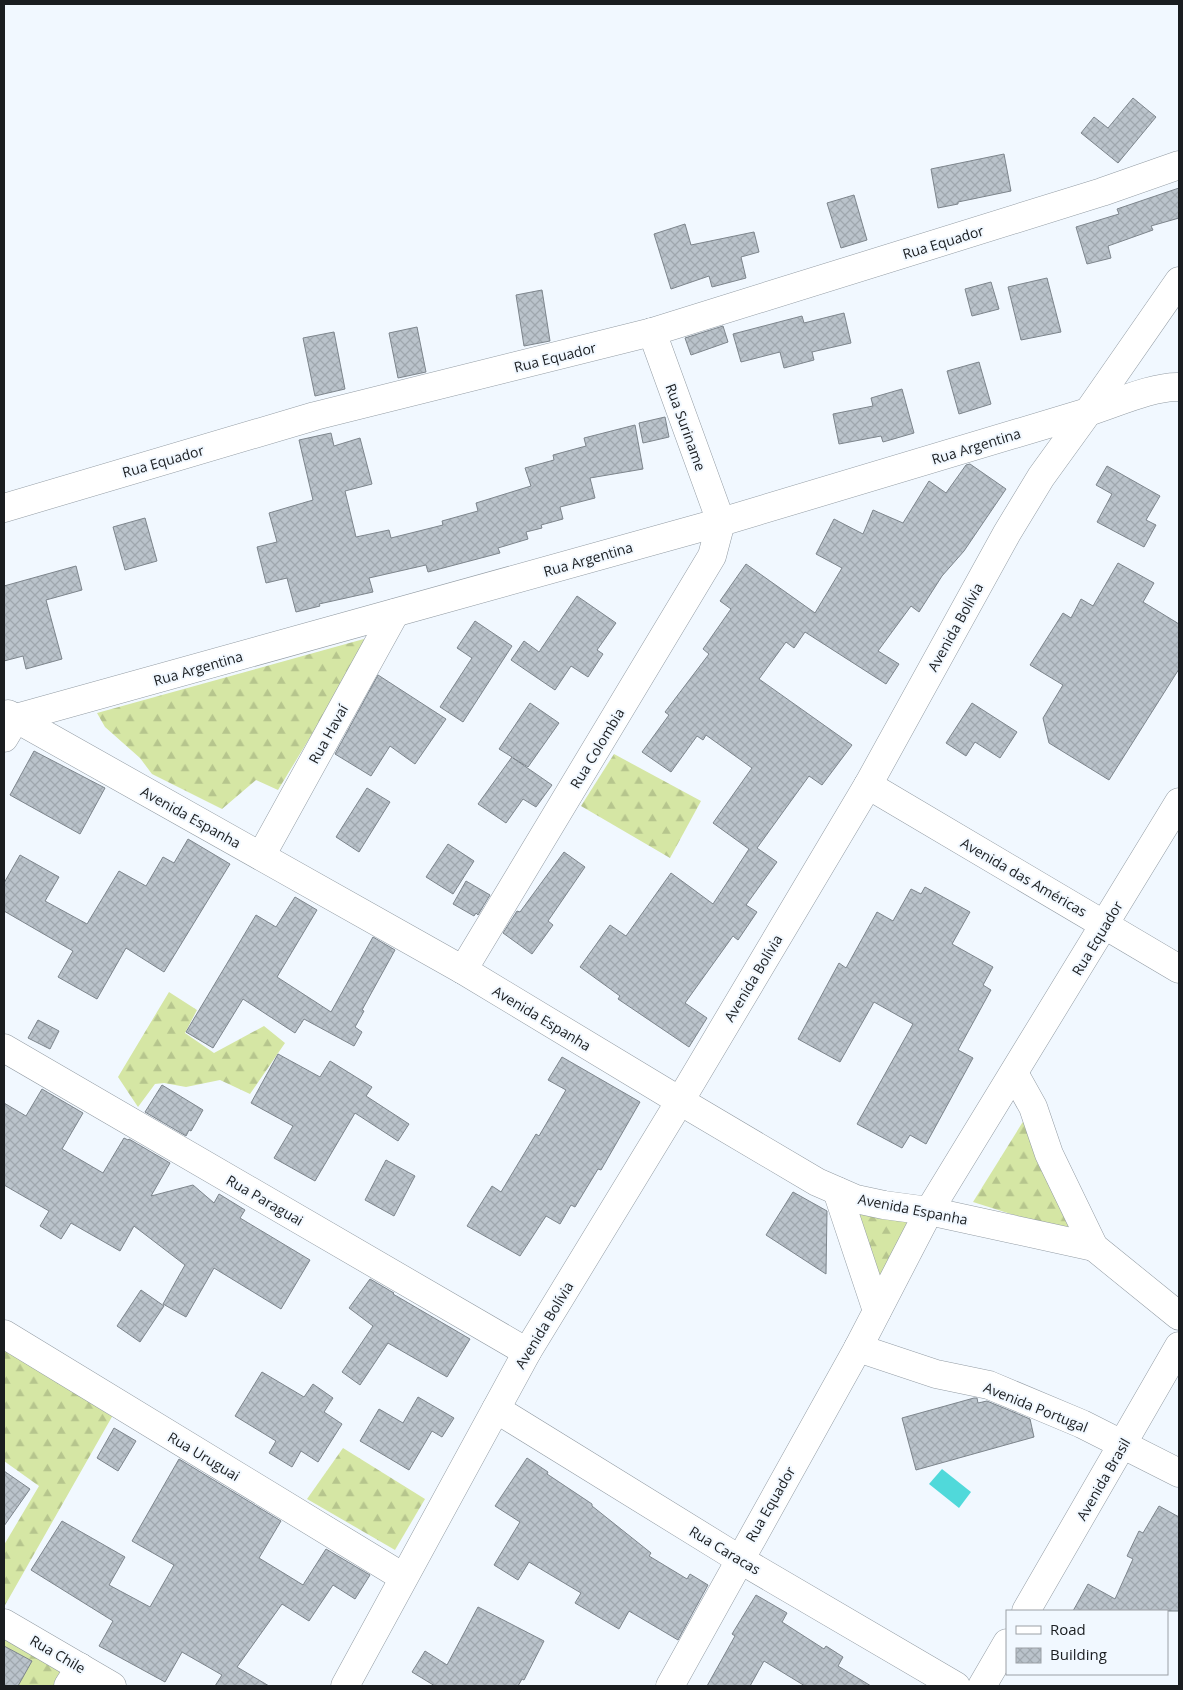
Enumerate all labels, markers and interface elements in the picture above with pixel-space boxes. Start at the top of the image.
street label: Rua Equador [900,221,986,263]
street label: Rua Equador [512,338,598,376]
street label: Rua Suriname [661,381,711,473]
street label: Rua Argentina [929,423,1023,469]
street label: Rua Equador [120,440,206,482]
street label: Rua Argentina [541,537,635,581]
street label: Avenida Bolívia [923,579,987,675]
street label: Rua Argentina [151,646,245,690]
street label: Rua Havaí [304,701,352,767]
street label: Rua Colombia [566,704,628,792]
street label: Avenida Espanha [138,782,244,852]
street label: Avenida das Américas [958,833,1091,921]
street label: Rua Equador [1067,897,1127,979]
street label: Avenida Bolívia [719,931,787,1025]
street label: Avenida Espanha [489,981,595,1055]
street label: Rua Paraguai [223,1170,307,1230]
street label: Avenida Espanha [856,1189,970,1229]
street label: Avenida Bolívia [510,1278,578,1372]
street label: Avenida Portugal [981,1377,1091,1437]
street label: Rua Uruguai [165,1427,243,1485]
street label: Avenida Brasil [1072,1434,1134,1524]
street label: Rua Equador [741,1463,799,1545]
street label: Rua Caracas [686,1521,764,1579]
legend [1006,1610,1168,1675]
text: Road [1050,1619,1086,1639]
street label: Rua Chile [27,1631,89,1678]
text: Building [1050,1644,1107,1664]

